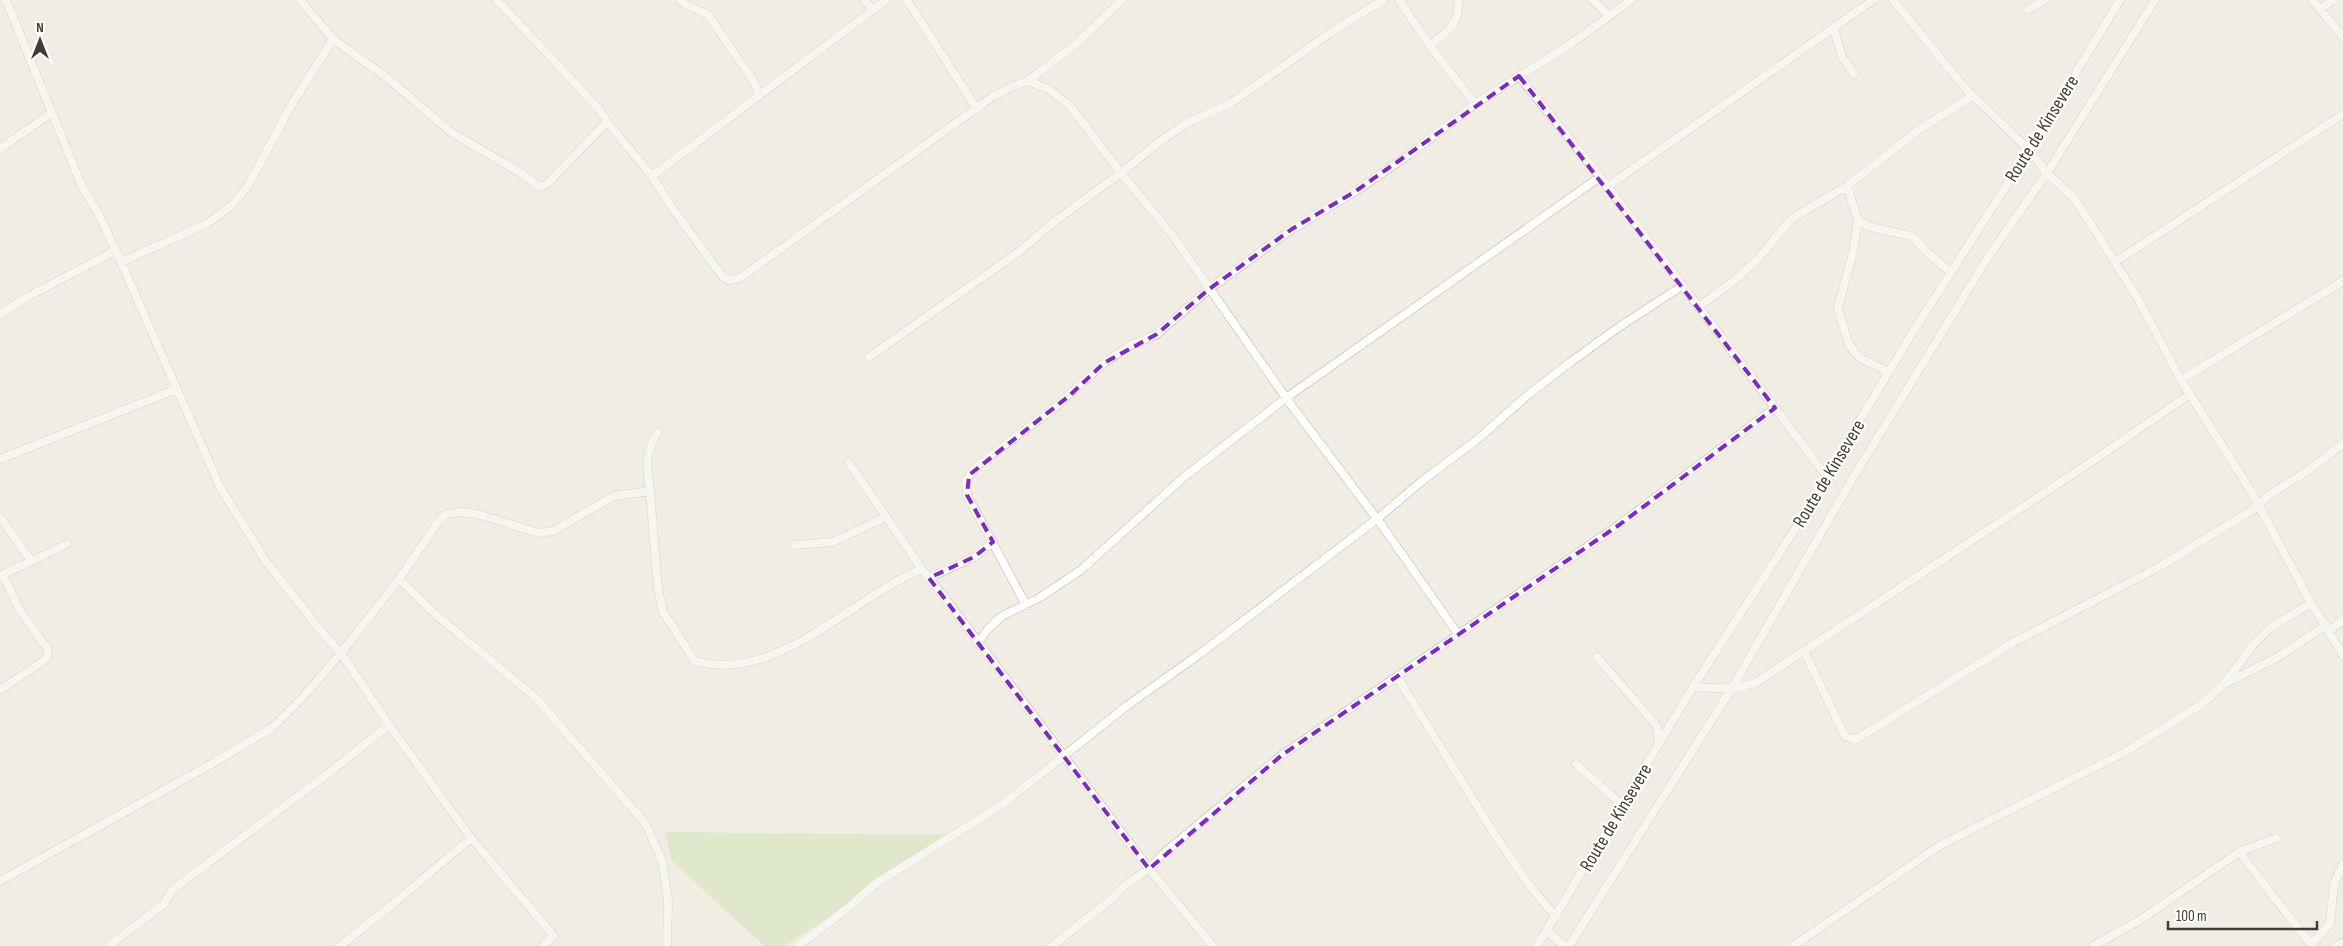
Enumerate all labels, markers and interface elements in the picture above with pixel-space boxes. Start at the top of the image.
north arrow [15,15,65,65]
text: N [36,19,44,36]
street label: Route de Kinsevere [2000,71,2084,186]
street label: Route de Kinsevere [1788,416,1870,532]
street label: Route de Kinsevere [1575,760,1657,876]
scale bar [2168,898,2317,930]
text: 100 m [2176,907,2207,926]

